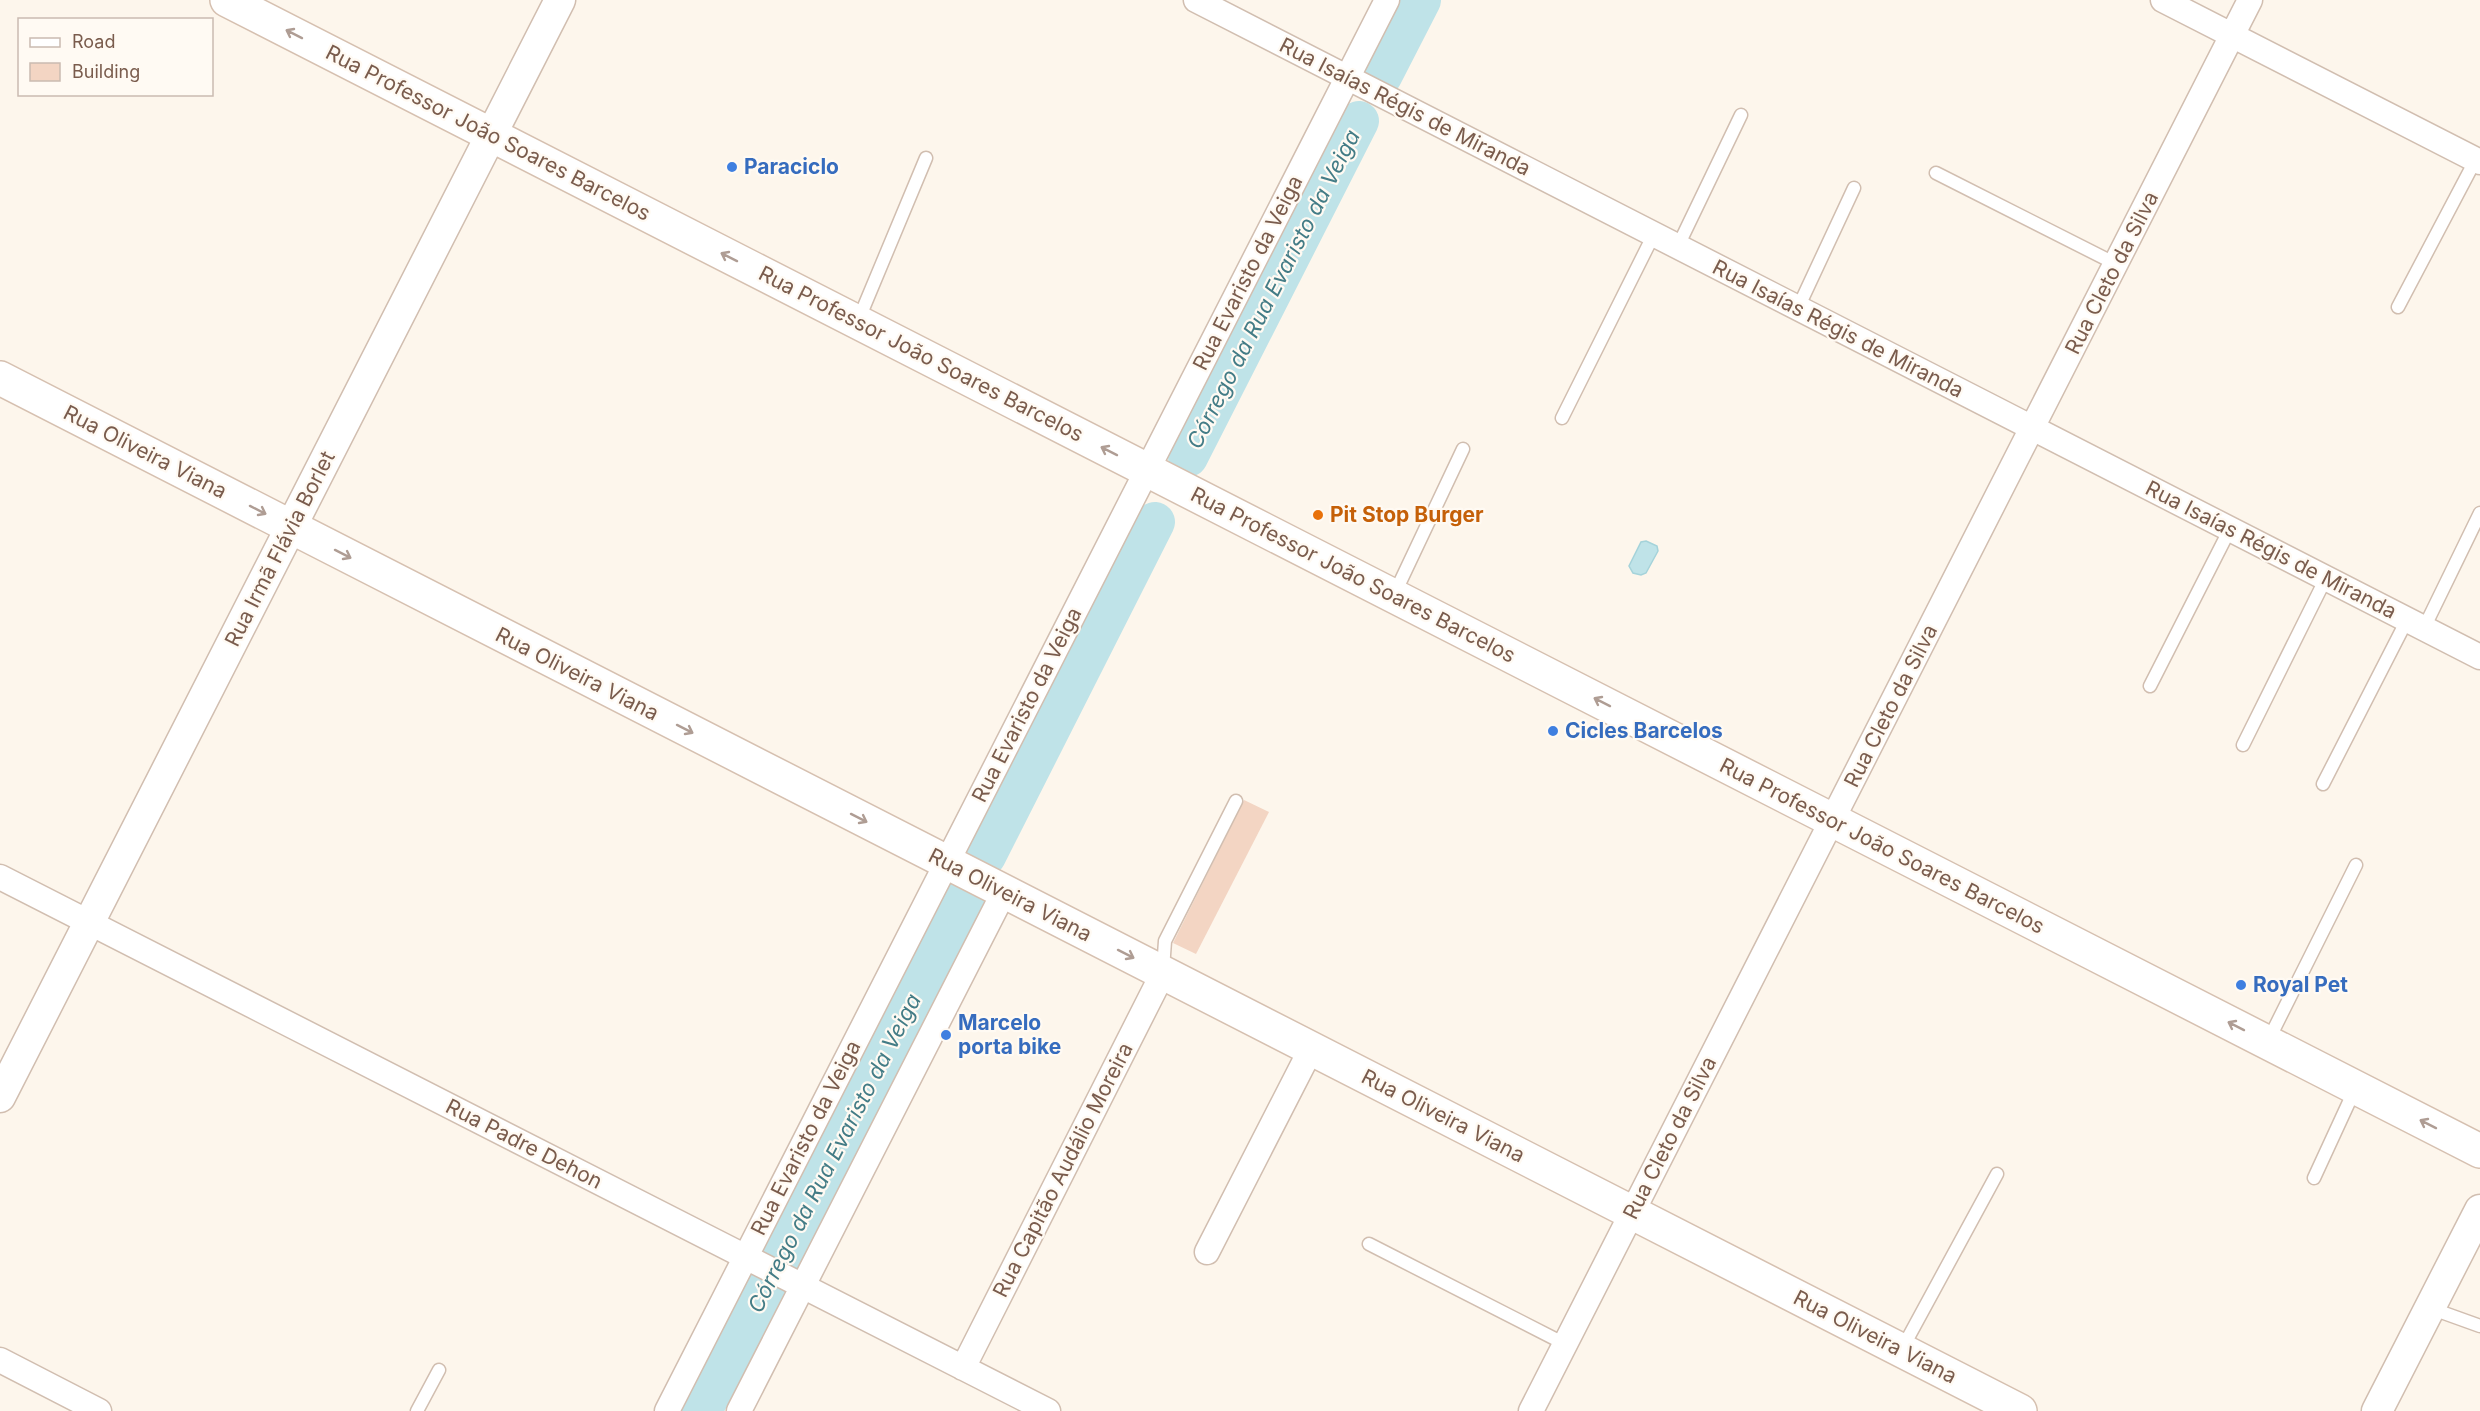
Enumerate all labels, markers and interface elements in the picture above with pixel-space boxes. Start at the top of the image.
legend [18,18,213,96]
one-way arrow [286,28,303,40]
text: Road [72,31,115,52]
street label: Rua Isaías Régis de Miranda [1276,32,1535,181]
street label: Rua Professor João Soares Barcelos [322,39,655,226]
text: Building [72,61,140,82]
water label: Córrego da Rua Evaristo da Veiga [1181,125,1365,453]
place label: Paraciclo [744,154,839,179]
marker: Paraciclo [725,160,739,174]
street label: Rua Evaristo da Veiga [1188,171,1308,374]
street label: Rua Cleto da Silva [2060,187,2163,358]
one-way arrow [721,250,739,262]
street label: Rua Isaías Régis de Miranda [1709,254,1968,403]
street label: Rua Professor João Soares Barcelos [755,260,1088,447]
street label: Rua Oliveira Viana [59,400,231,503]
one-way arrow [1100,444,1118,456]
street label: Rua Irmã Flávia Borlet [219,447,340,651]
street label: Rua Isaías Régis de Miranda [2142,475,2401,624]
street label: Rua Professor João Soares Barcelos [1187,481,1520,668]
place label: Pit Stop Burger [1330,502,1484,527]
one-way arrow [248,505,266,516]
marker: Pit Stop Burger [1311,508,1325,522]
one-way arrow [334,548,351,560]
street label: Rua Evaristo da Veiga [967,603,1087,806]
street label: Rua Cleto da Silva [1839,620,1942,791]
street label: Rua Oliveira Viana [491,622,663,725]
one-way arrow [1593,696,1611,708]
place label: Cicles Barcelos [1565,718,1723,743]
one-way arrow [676,723,694,735]
marker: Cicles Barcelos [1546,724,1560,738]
street label: Rua Professor João Soares Barcelos [1716,752,2049,939]
one-way arrow [849,812,867,824]
street label: Rua Oliveira Viana [924,843,1096,946]
one-way arrow [1116,949,1134,961]
place label: Royal Pet [2253,972,2348,997]
marker: Royal Pet [2234,978,2248,992]
water label: Córrego da Rua Evaristo da Veiga [742,989,926,1317]
place label: Marcelo porta bike [958,1010,1061,1059]
one-way arrow [2227,1020,2245,1031]
marker: Marcelo porta bike [939,1028,953,1042]
street label: Rua Evaristo da Veiga [746,1036,866,1239]
street label: Rua Capitão Audálio Moreira [987,1038,1138,1301]
street label: Rua Cleto da Silva [1618,1052,1721,1223]
street label: Rua Oliveira Viana [1357,1064,1529,1167]
street label: Rua Padre Dehon [442,1093,607,1194]
one-way arrow [2419,1118,2437,1130]
street label: Rua Oliveira Viana [1789,1285,1961,1388]

